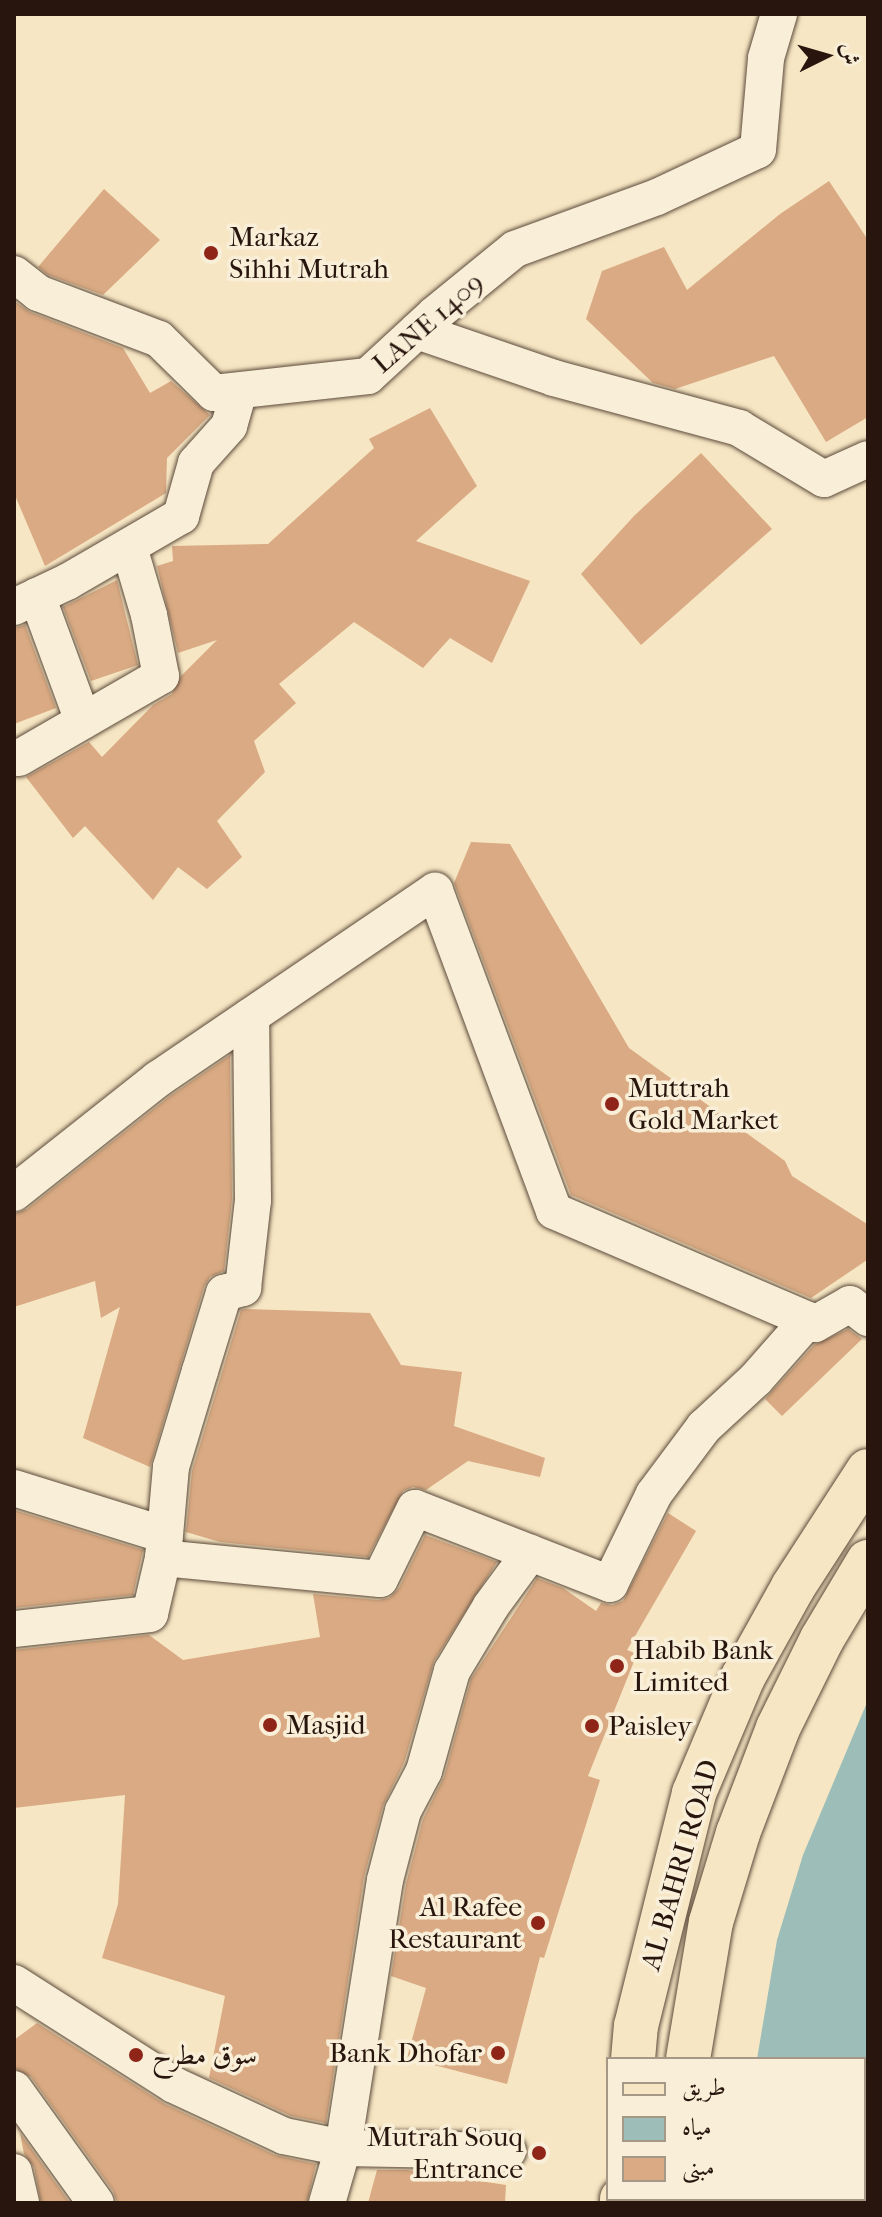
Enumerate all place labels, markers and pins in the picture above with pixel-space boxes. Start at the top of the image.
place label: Markaz Sihhi Mutrah [229,220,389,286]
marker: Markaz Sihhi Mutrah [200,242,222,264]
place label: Muttrah Gold Market [628,1071,779,1137]
marker: Muttrah Gold Market [603,1095,621,1113]
place label: Habib Bank Limited [633,1633,773,1699]
marker: Habib Bank Limited [608,1657,626,1675]
place label: Masjid [286,1708,365,1742]
place label: Paisley [608,1709,692,1743]
marker: Masjid [261,1716,279,1734]
marker: Paisley [583,1717,601,1735]
place label: Al Rafee Restaurant [388,1890,522,1956]
marker: Al Rafee Restaurant [529,1914,547,1932]
place label: Bank Dhofar [329,2036,482,2070]
place label: سوق مطرح [152,2038,257,2072]
marker: Bank Dhofar [489,2044,507,2062]
marker: سوق مطرح [127,2046,145,2064]
place label: Mutrah Souq Entrance [367,2120,523,2186]
marker: Mutrah Souq Entrance [530,2144,548,2162]

